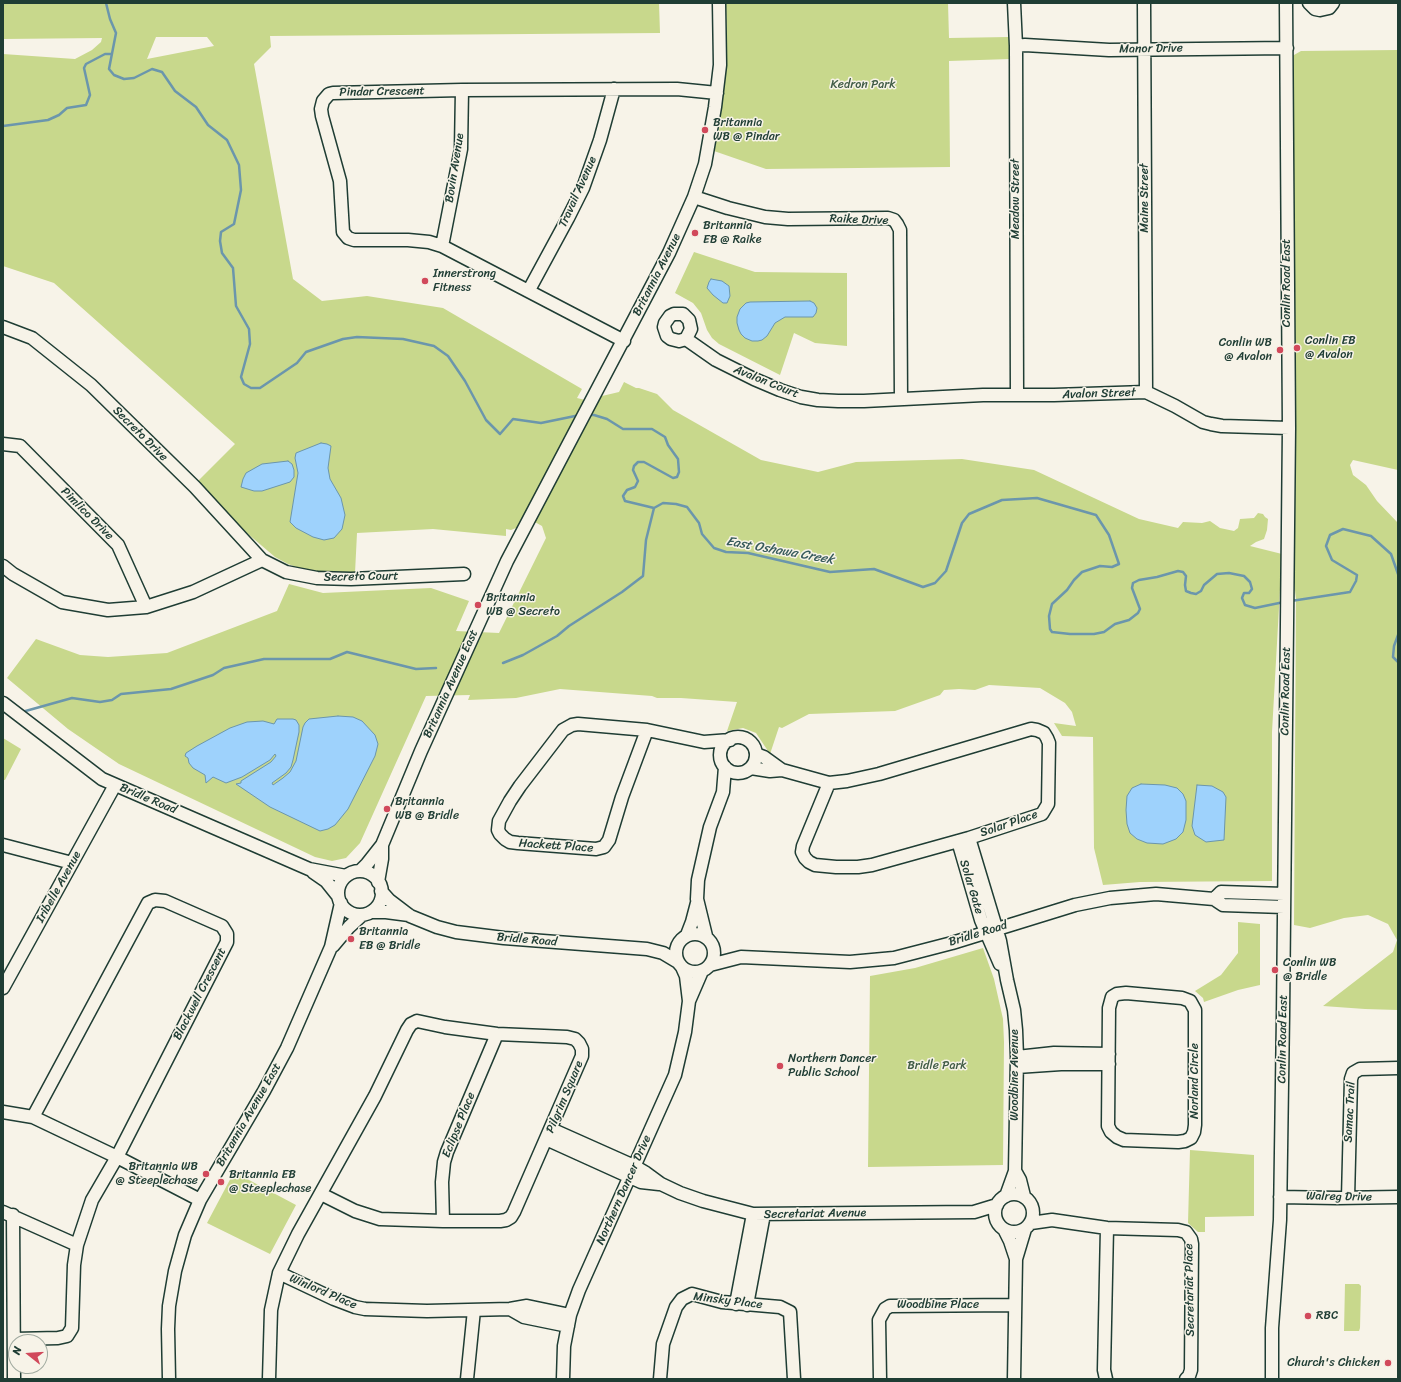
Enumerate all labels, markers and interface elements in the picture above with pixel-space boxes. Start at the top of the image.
street label: Manor Drive [1119,41,1183,57]
park label: Kedron Park [830,78,896,92]
street label: Pindar Crescent [339,84,425,100]
place label: Britannia WB @ Pindar [713,116,780,144]
marker: Britannia WB @ Pindar [700,125,710,135]
street label: Bovin Avenue [442,132,468,204]
street label: Travail Avenue [556,154,600,230]
street label: Meadow Street [1009,159,1023,239]
street label: Maine Street [1138,163,1152,233]
street label: Raike Drive [829,212,889,228]
place label: Britannia EB @ Raike [703,219,761,247]
marker: Britannia EB @ Raike [690,228,700,238]
street label: Britannia Avenue [630,231,684,319]
street label: Conlin Road East [1280,239,1294,327]
place label: Innerstrong Fitness [433,267,496,295]
marker: Innerstrong Fitness [420,276,430,286]
place label: Conlin EB @ Avalon [1305,334,1356,362]
place label: Conlin WB @ Avalon [1219,336,1272,364]
marker: Conlin EB @ Avalon [1292,343,1302,353]
marker: Conlin WB @ Avalon [1275,345,1285,355]
street label: Avalon Court [731,362,801,402]
street label: Avalon Street [1062,386,1136,402]
street label: Secreto Drive [110,404,170,464]
street label: Pimlico Drive [58,485,116,543]
water label: East Oshawa Creek [725,534,835,568]
street label: Secreto Court [323,569,399,585]
place label: Britannia WB @ Secreto [486,591,560,619]
marker: Britannia WB @ Secreto [473,600,483,610]
street label: Britannia Avenue East [421,627,481,741]
street label: Conlin Road East [1278,647,1294,735]
street label: Bridle Road [117,781,179,817]
place label: Britannia WB @ Bridle [395,795,459,823]
marker: Britannia WB @ Bridle [382,804,392,814]
street label: Solar Place [978,807,1040,841]
street label: Hackett Place [518,836,594,856]
street label: Iribelle Avenue [33,849,85,925]
street label: Solar Gate [956,858,986,916]
street label: Bridle Road [947,918,1009,950]
place label: Britannia EB @ Bridle [359,925,420,953]
street label: Bridle Road [496,930,558,950]
marker: Britannia EB @ Bridle [346,934,356,944]
street label: Blackwell Crescent [170,945,230,1043]
place label: Conlin WB @ Bridle [1283,956,1336,984]
marker: Conlin WB @ Bridle [1270,965,1280,975]
street label: Conlin Road East [1275,995,1291,1083]
street label: Woodbine Avenue [1008,1029,1022,1121]
street label: Norland Circle [1188,1043,1202,1119]
place label: Northern Dancer Public School [788,1052,876,1080]
street label: Pilgrim Square [543,1059,587,1135]
park label: Bridle Park [907,1059,967,1073]
street label: Britannia Avenue East [213,1061,285,1169]
marker: Northern Dancer Public School [775,1061,785,1071]
street label: Samac Trail [1341,1081,1359,1143]
street label: Eclipse Place [439,1090,479,1160]
street label: Northern Dancer Drive [593,1133,655,1247]
place label: Britannia WB @ Steeplechase [116,1160,198,1188]
place label: Britannia EB @ Steeplechase [229,1168,311,1196]
marker: Britannia WB @ Steeplechase [201,1169,211,1179]
marker: Britannia EB @ Steeplechase [216,1177,226,1187]
street label: Walreg Drive [1306,1189,1372,1205]
street label: Secretariat Avenue [764,1206,866,1222]
street label: Secretariat Place [1182,1243,1198,1337]
street label: Winlord Place [287,1271,359,1313]
street label: Minsky Place [693,1290,763,1312]
street label: Woodbine Place [897,1298,979,1312]
place label: RBC [1316,1309,1338,1323]
marker: RBC [1303,1311,1313,1321]
north arrow [8,1334,48,1374]
text: N [7,1344,27,1357]
place label: Church's Chicken [1287,1356,1380,1370]
marker: Church's Chicken [1383,1358,1393,1368]

